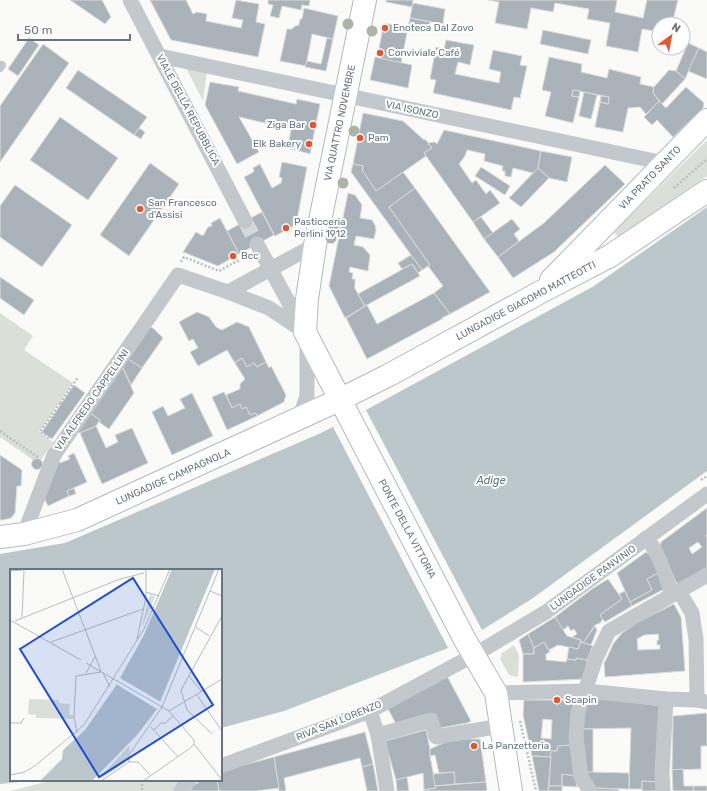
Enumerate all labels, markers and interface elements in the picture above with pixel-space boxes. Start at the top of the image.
scale bar [18,16,130,42]
north arrow [651,16,691,56]
text: N [669,20,683,36]
place label: Enoteca Dal Zovo [393,22,474,34]
text: 50 m [24,23,52,37]
marker: Enoteca Dal Zovo [380,23,390,33]
place label: Conviviale Café [388,47,460,59]
marker: Conviviale Café [375,48,385,58]
street label: VIALE DELLA REPUBBLICA [154,52,223,168]
street label: VIA QUATTRO NOVEMBRE [322,64,358,182]
street label: VIA ISONZO [385,99,440,121]
place label: Ziga Bar [267,119,305,131]
marker: Ziga Bar [308,120,318,130]
place label: Pam [368,132,389,144]
marker: Pam [355,133,365,143]
place label: Elk Bakery [253,138,301,150]
marker: Elk Bakery [304,139,314,149]
street label: VIA PRATO SANTO [616,143,684,212]
place label: San Francesco d'Assisi [148,197,217,221]
marker: San Francesco d'Assisi [135,204,145,214]
place label: Pasticceria Perlini 1912 [294,216,346,240]
marker: Pasticceria Perlini 1912 [281,223,291,233]
place label: Bcc [241,250,259,262]
marker: Bcc [228,251,238,261]
street label: LUNGADIGE GIACOMO MATTEOTTI [454,259,598,343]
street label: VIA ALFREDO CAPPELLINI [52,347,132,453]
street label: LUNGADIGE CAMPAGNOLA [114,446,233,508]
water label: Adige [475,474,506,487]
street label: PONTE DELLA VITTORIA [376,477,438,581]
street label: LUNGADIGE PANVINIO [548,543,638,613]
inset map [10,569,222,781]
place label: Scapin [565,694,597,706]
marker: Scapin [552,695,562,705]
street label: RIVA SAN LORENZO [295,698,384,744]
place label: La Panzetteria [482,740,549,752]
marker: La Panzetteria [469,741,479,751]

